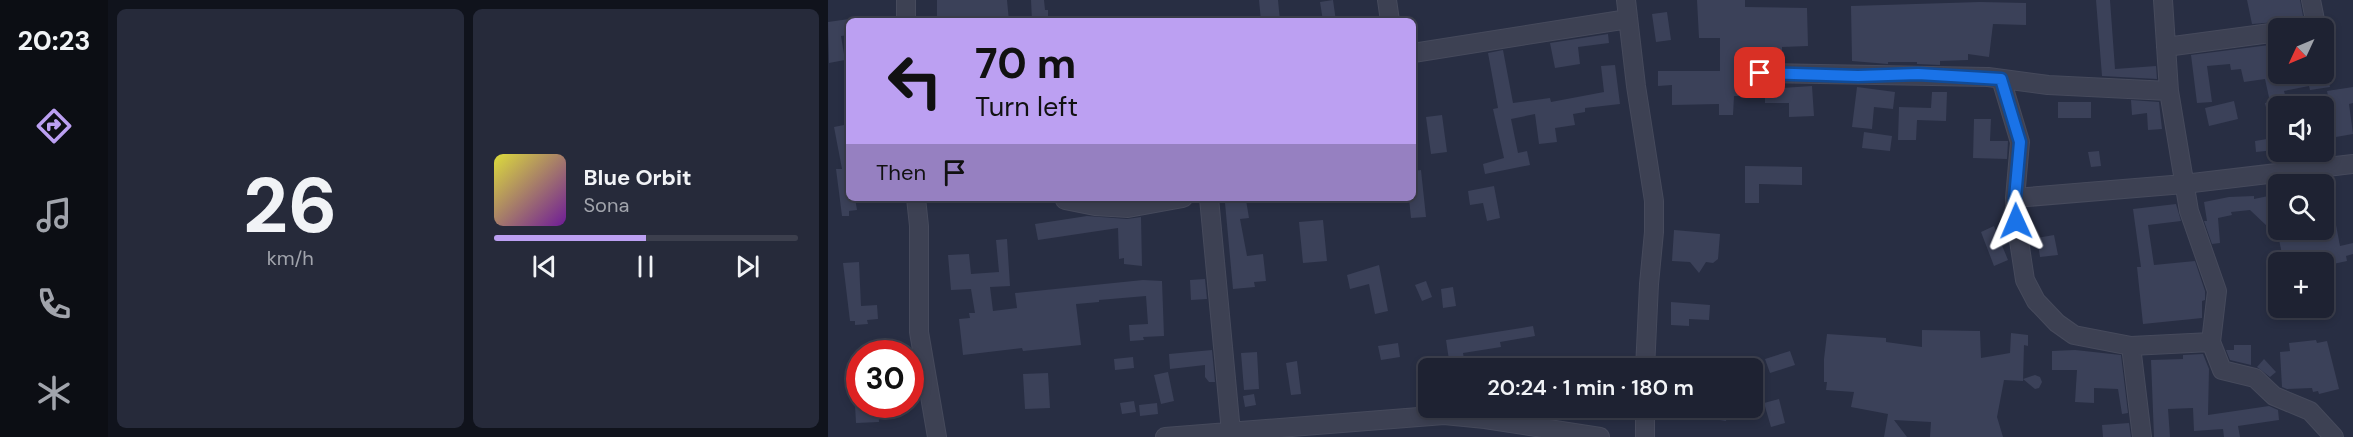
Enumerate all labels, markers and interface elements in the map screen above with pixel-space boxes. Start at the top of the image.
north arrow [2268,18,2334,84]
map controls [2268,18,2334,318]
text: 20:23 [17,23,91,58]
text: 70 m [975,36,1076,91]
icon: left [876,42,954,120]
pin [1734,47,1785,98]
icon: arrive [1743,56,1776,89]
text: Turn left [975,89,1078,124]
button: sound [2268,96,2334,162]
icon: directions [33,105,75,147]
text: 26 [243,155,337,256]
icon: arrive [938,156,971,189]
text: Then [876,158,926,187]
text: Blue Orbit [584,163,692,192]
button: search [2268,174,2334,240]
position arrow [1984,189,2048,253]
text: Sona [584,192,629,218]
icon: music [33,194,75,236]
text: km/h [267,245,314,271]
icon: previous [528,250,561,283]
icon: pause [629,250,662,283]
icon: next [731,250,764,283]
button: + [2268,252,2334,318]
icon: phone [33,283,75,325]
speed limit sign: 30 [846,340,924,418]
icon: climate [33,372,75,414]
text: 20:24 · 1 min · 180 m [1487,373,1694,402]

